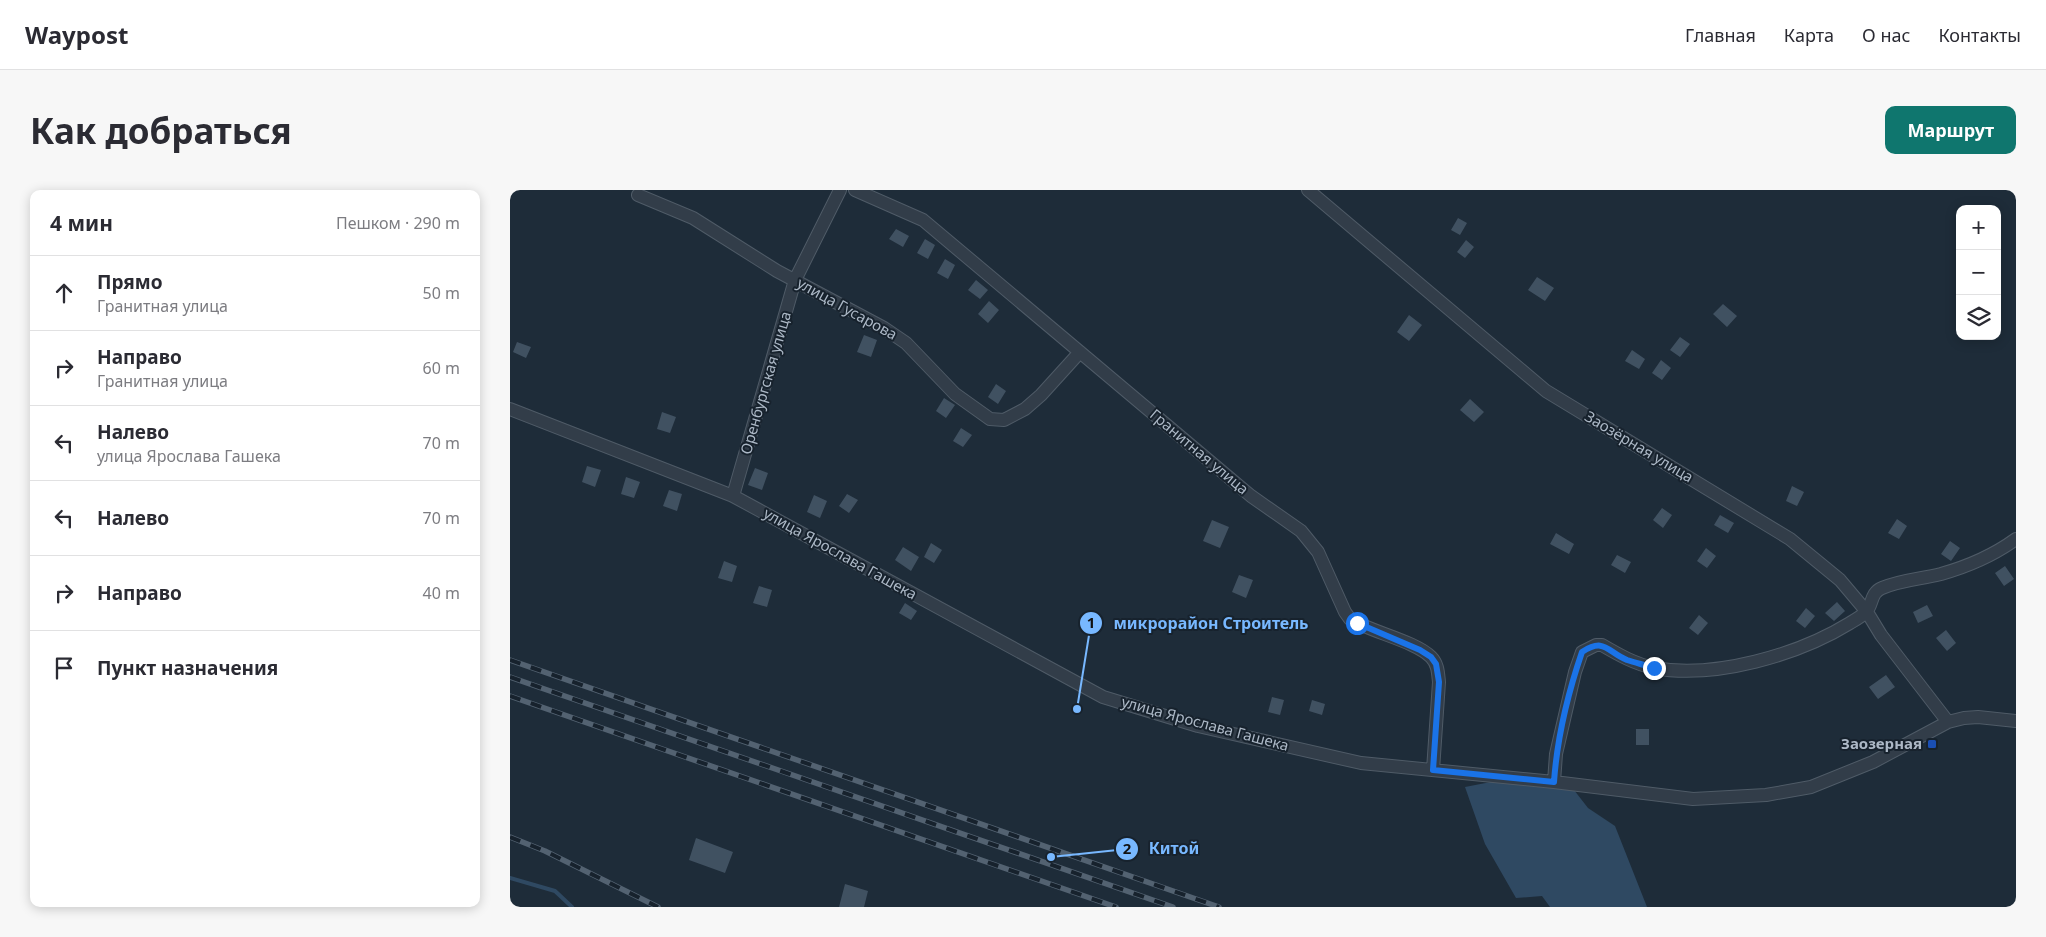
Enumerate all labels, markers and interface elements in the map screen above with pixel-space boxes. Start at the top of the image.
text: Waypost [25,18,128,51]
text: Главная [1685,23,1756,47]
text: Карта [1784,23,1834,47]
text: О нас [1862,23,1910,47]
text: Контакты [1938,23,2021,47]
button: Маршрут [1885,106,2016,154]
text: Как добраться [30,107,292,154]
map controls [1956,205,2001,340]
button: + [1956,205,2001,250]
text: 4 мин [50,209,113,237]
text: Пешком · 290 m [336,212,460,234]
button: − [1956,250,2001,295]
text: Прямо [97,269,163,295]
street label: улица Гусарова [794,272,901,344]
icon: ahead [50,279,78,307]
text: 50 m [423,282,460,304]
text: Гранитная улица [97,295,228,317]
button: layers [1956,295,2001,340]
street label: Оренбургская улица [735,309,795,457]
text: Направо [97,344,182,370]
icon: right [50,354,78,382]
text: 60 m [423,357,460,379]
text: Гранитная улица [97,370,228,392]
street label: Гранитная улица [1146,404,1253,498]
street label: Заозёрная улица [1582,406,1697,486]
text: Налево [97,419,169,445]
icon: left [50,429,78,457]
text: 70 m [423,432,460,454]
text: улица Ярослава Гашека [97,445,281,467]
street label: улица Ярослава Гашека [760,503,921,604]
icon: left [50,504,78,532]
text: Налево [97,505,169,531]
text: 70 m [423,507,460,529]
icon: right [50,579,78,607]
text: Направо [97,580,182,606]
text: 40 m [423,582,460,604]
callout: микрорайон Строитель [1078,608,1318,639]
text: 1 [1087,612,1095,632]
text: микрорайон Строитель [1113,612,1309,634]
route start [1346,612,1369,635]
icon: arrive [50,654,78,682]
text: Пункт назначения [97,655,278,681]
route end [1643,657,1666,680]
street label: улица Ярослава Гашека [1119,691,1291,755]
place label: Заозерная [1841,733,1922,753]
marker: Заозерная [1926,738,1938,750]
callout: Китой [1114,833,1210,864]
text: Китой [1149,837,1199,859]
text: 2 [1123,838,1132,858]

